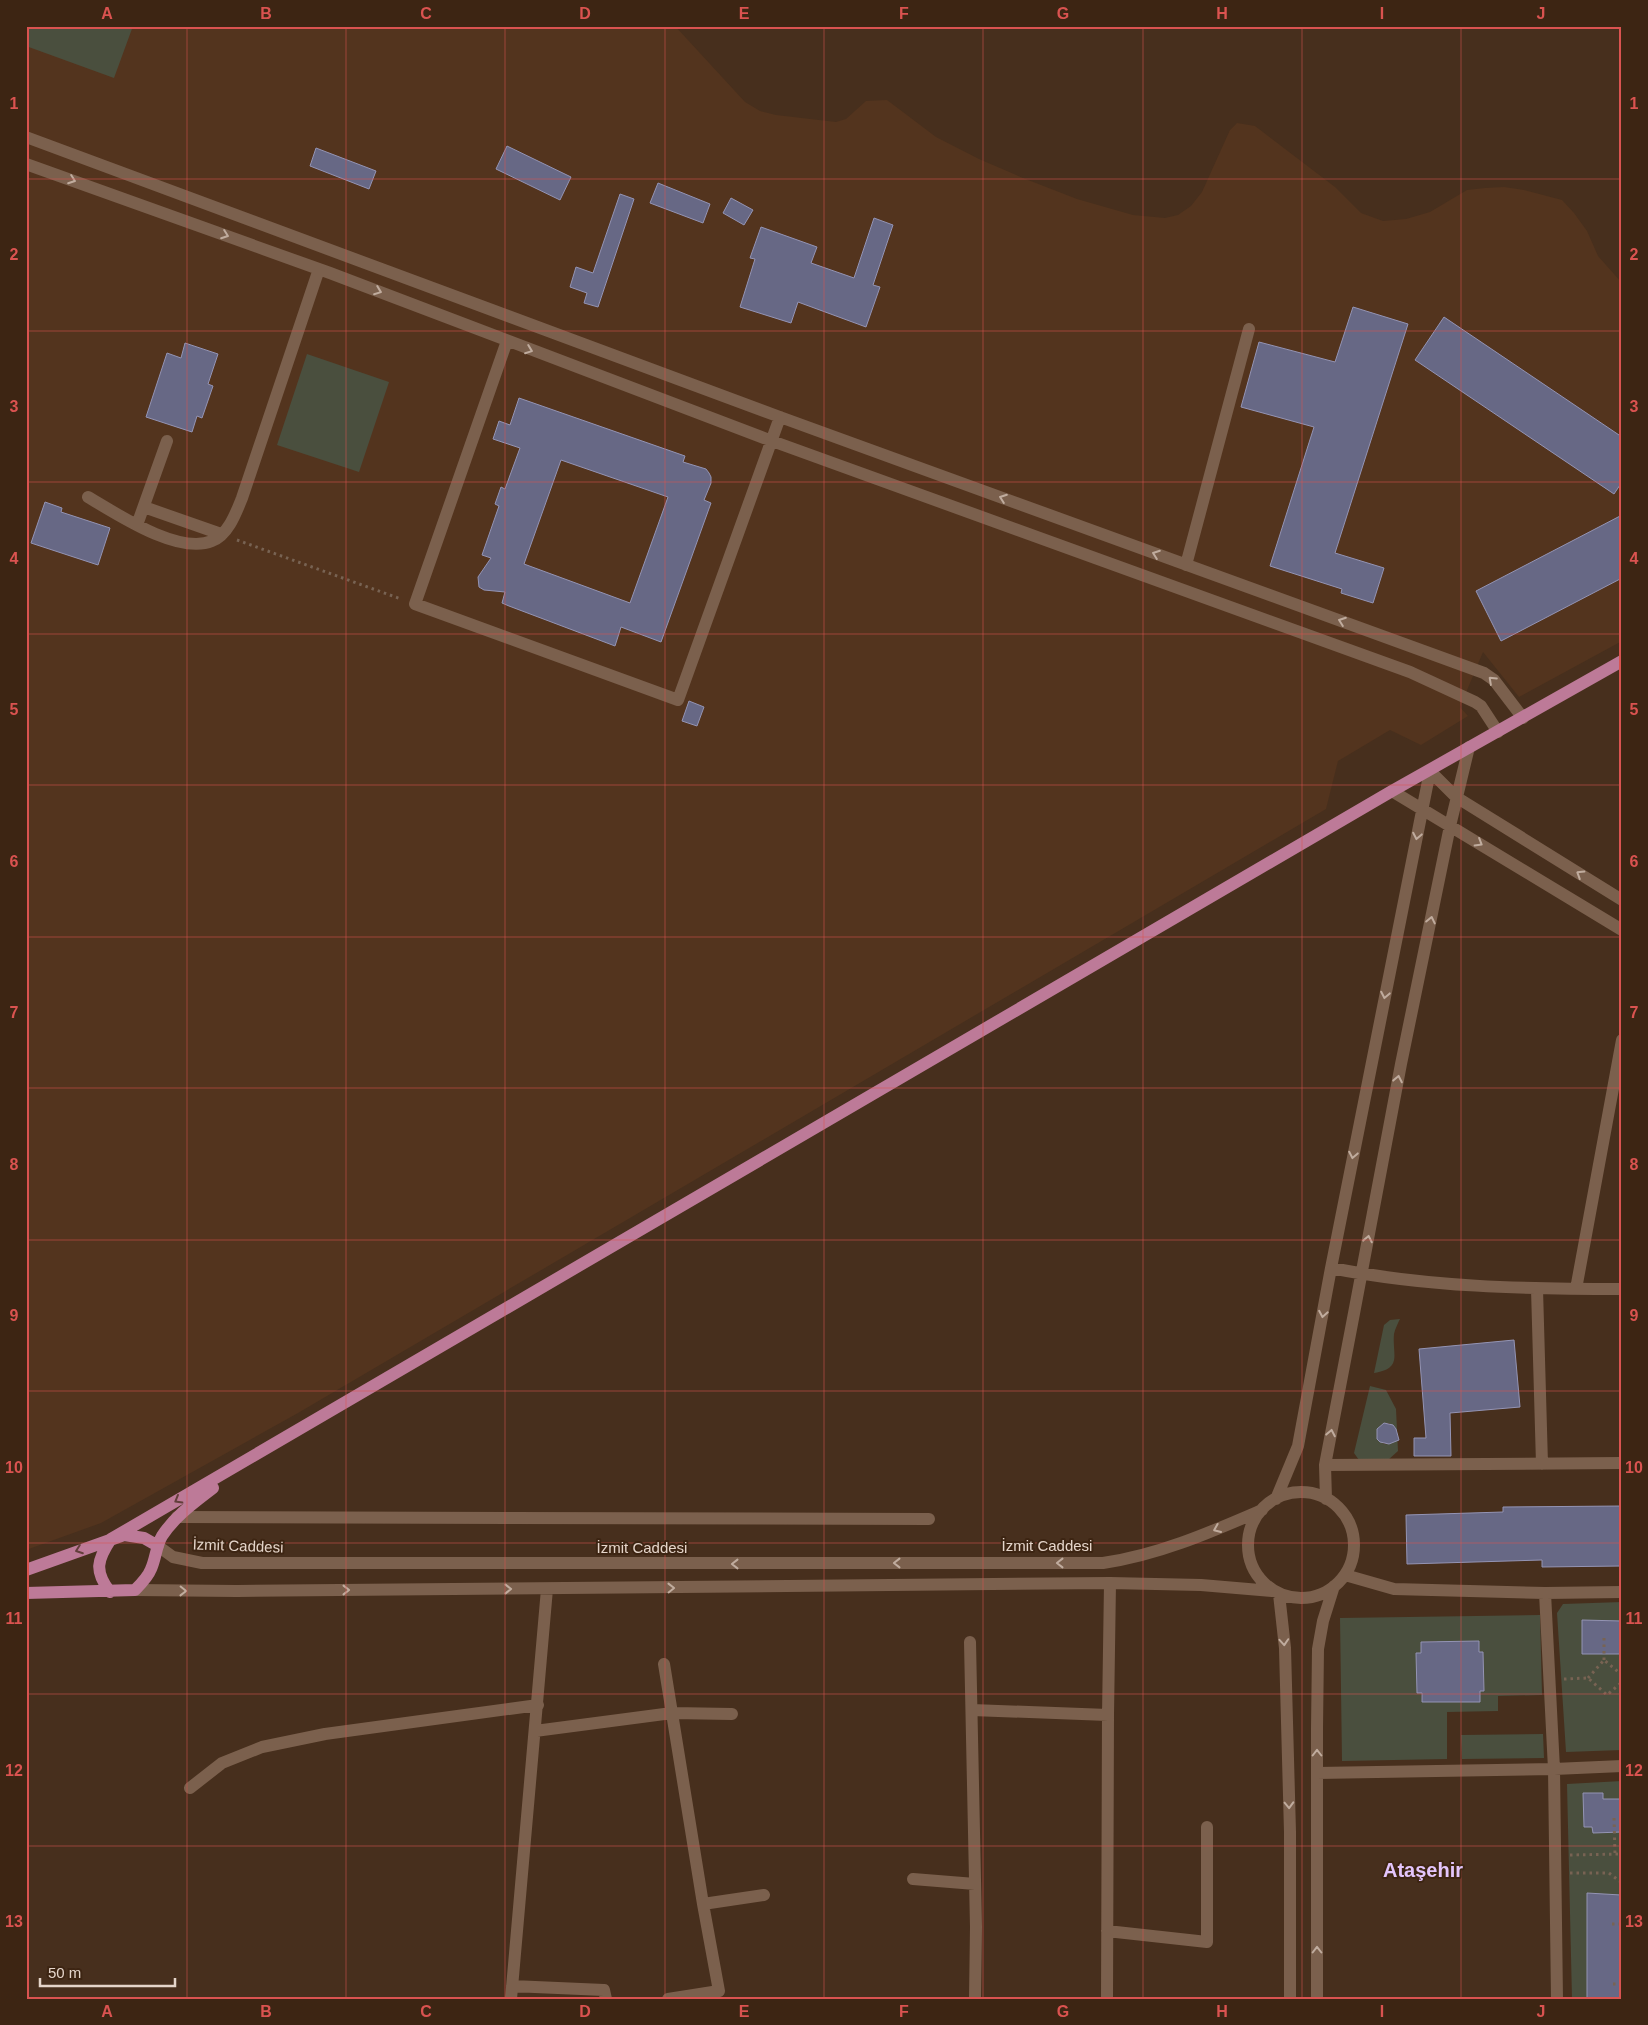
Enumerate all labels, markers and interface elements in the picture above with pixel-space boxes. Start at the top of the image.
text: A [101,5,113,22]
text: B [260,5,272,22]
text: C [420,5,432,22]
text: D [579,5,591,22]
text: E [739,5,750,22]
text: F [899,5,909,22]
text: G [1057,5,1069,22]
text: H [1216,5,1228,22]
text: I [1380,5,1384,22]
text: J [1537,5,1545,22]
text: 1 [10,95,19,112]
text: 1 [1630,95,1639,112]
one-way arrow [67,174,76,184]
one-way arrow [220,229,229,239]
text: 2 [10,246,19,263]
text: 2 [1630,246,1639,263]
one-way arrow [373,285,381,295]
one-way arrow [524,344,533,354]
text: 3 [10,398,19,415]
text: 3 [1630,398,1639,415]
one-way arrow [1000,494,1008,504]
text: 4 [10,550,19,567]
one-way arrow [1152,550,1161,560]
text: 4 [1630,550,1639,567]
one-way arrow [1338,617,1346,627]
one-way arrow [1489,677,1498,686]
text: 5 [10,701,19,718]
text: 5 [1630,701,1639,718]
one-way arrow [1412,831,1423,840]
one-way arrow [1473,837,1482,847]
text: 6 [10,853,19,870]
text: 6 [1630,853,1639,870]
one-way arrow [1577,871,1586,880]
one-way arrow [1425,916,1435,924]
one-way arrow [1381,991,1391,1000]
text: 7 [10,1004,19,1021]
text: 7 [1630,1004,1639,1021]
one-way arrow [1393,1075,1403,1084]
one-way arrow [1349,1150,1359,1159]
text: 8 [10,1156,19,1173]
text: 8 [1630,1156,1639,1173]
one-way arrow [1362,1234,1373,1243]
text: 9 [10,1307,19,1324]
text: 9 [1630,1307,1639,1324]
one-way arrow [1318,1310,1329,1319]
one-way arrow [1326,1429,1336,1437]
text: 10 [5,1459,23,1476]
text: 10 [1625,1459,1643,1476]
one-way arrow [174,1494,183,1504]
one-way arrow [1213,1522,1222,1533]
street label: İzmit Caddesi [192,1535,284,1556]
street label: İzmit Caddesi [1002,1537,1092,1554]
street label: İzmit Caddesi [597,1539,687,1556]
one-way arrow [75,1544,84,1554]
one-way arrow [893,1558,901,1568]
one-way arrow [1056,1558,1064,1568]
one-way arrow [731,1559,738,1569]
one-way arrow [667,1582,675,1593]
one-way arrow [505,1584,513,1594]
one-way arrow [342,1585,350,1595]
one-way arrow [180,1586,188,1596]
text: 11 [6,1610,23,1627]
text: 11 [1626,1610,1643,1627]
one-way arrow [1279,1639,1290,1647]
one-way arrow [1312,1748,1322,1756]
text: 12 [5,1762,23,1779]
text: 12 [1625,1762,1643,1779]
one-way arrow [1284,1801,1295,1809]
district label: Ataşehir [1383,1859,1463,1881]
text: 13 [5,1913,23,1930]
text: 13 [1625,1913,1643,1930]
one-way arrow [1312,1946,1322,1954]
scale bar [40,1955,175,1987]
text: 50 m [48,1964,81,1981]
text: A [101,2003,113,2020]
text: B [260,2003,272,2020]
text: C [420,2003,432,2020]
text: D [579,2003,591,2020]
text: E [739,2003,750,2020]
text: F [899,2003,909,2020]
text: G [1057,2003,1069,2020]
text: H [1216,2003,1228,2020]
text: I [1380,2003,1384,2020]
text: J [1537,2003,1545,2020]

